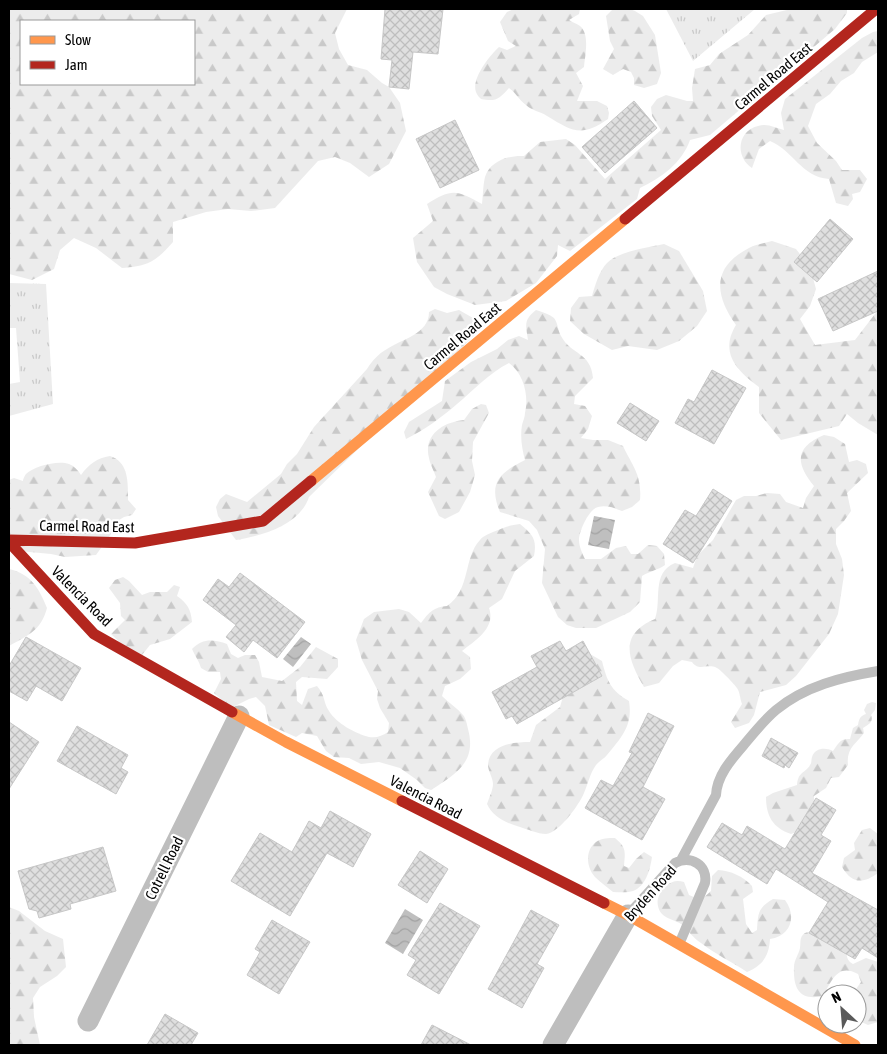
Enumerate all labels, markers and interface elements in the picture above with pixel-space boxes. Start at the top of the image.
legend [20,20,195,85]
text: Slow [65,31,91,48]
street label: Carmel Road East [731,39,815,113]
text: Jam [65,56,88,73]
street label: Carmel Road East [420,299,504,373]
street label: Carmel Road East [39,517,135,535]
street label: Valencia Road [48,562,116,630]
street label: Valencia Road [387,772,465,822]
street label: Cotrell Road [141,834,187,902]
street label: Bryden Road [620,862,680,924]
north arrow [817,984,867,1034]
text: N [829,988,844,1006]

